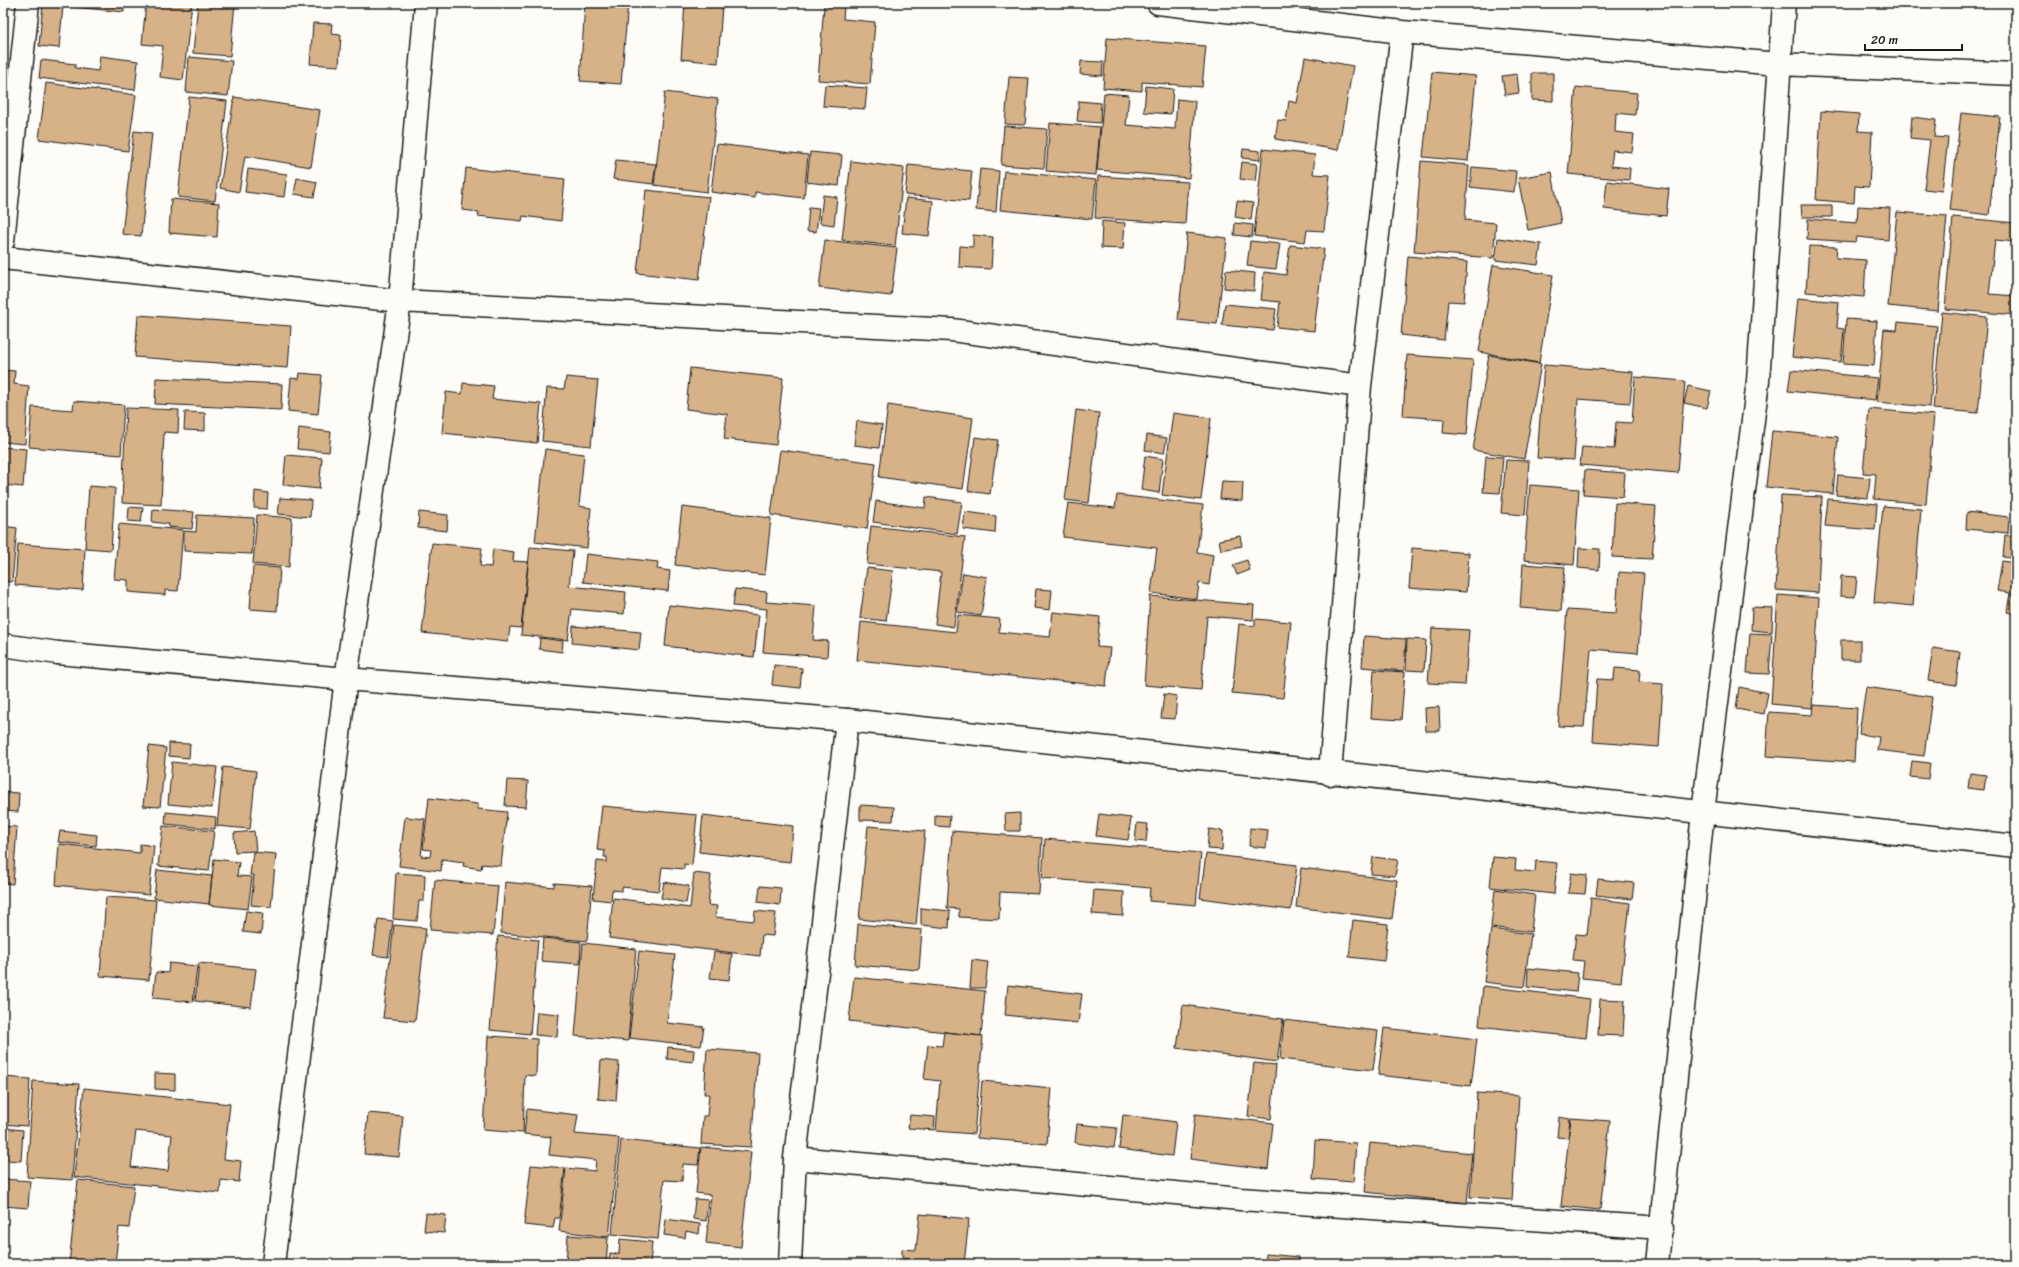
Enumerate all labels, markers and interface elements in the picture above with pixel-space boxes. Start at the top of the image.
scale bar [1865,26,1962,52]
text: 20 m [1871,29,1898,51]

